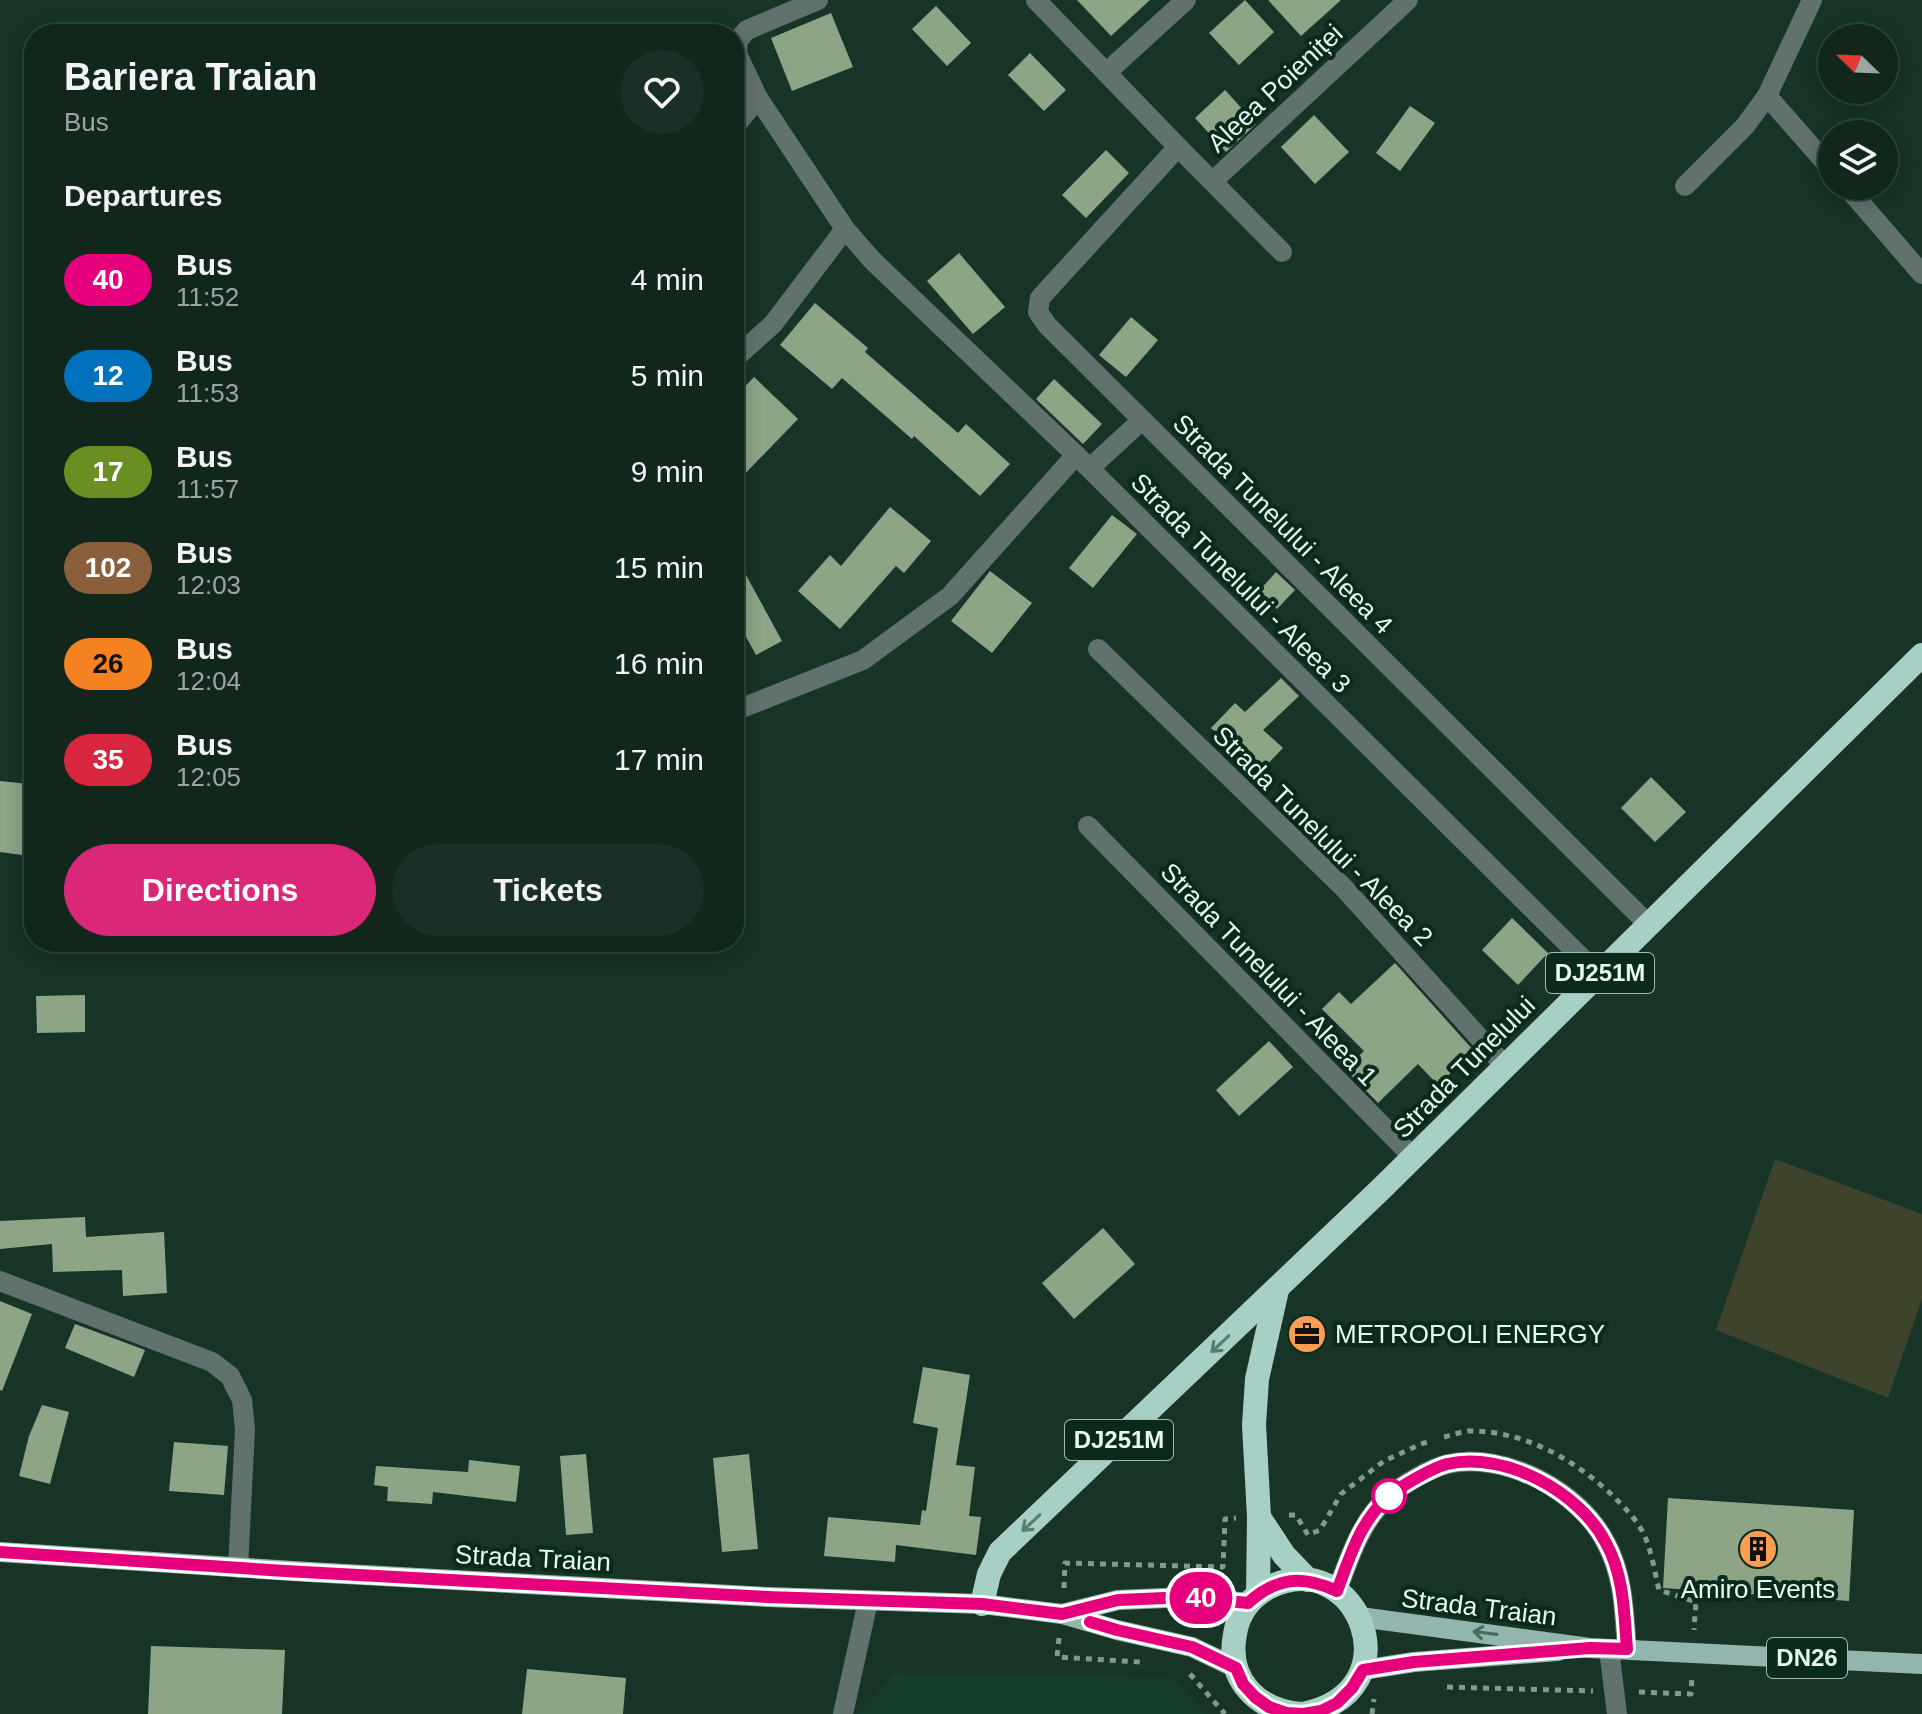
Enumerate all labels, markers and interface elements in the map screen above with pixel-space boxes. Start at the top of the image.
street label: Aleea Poieniței [1201,18,1349,158]
north arrow [1818,24,1898,104]
map controls [1818,24,1898,200]
button: heart [620,50,704,134]
text: Bariera Traian [64,56,317,98]
text: Bus [64,107,109,137]
button: layers [1818,120,1898,200]
text: Departures [64,179,222,212]
text: Bus [176,248,233,281]
text: 4 min [631,263,704,296]
text: 40 [92,264,124,295]
text: 11:52 [176,282,239,312]
text: Bus [176,344,233,377]
text: 5 min [631,359,704,392]
text: 12 [92,360,124,391]
text: 11:53 [176,378,239,408]
street label: Strada Tunelului - Aleea 4 [1167,408,1399,640]
text: Bus [176,440,233,473]
text: 9 min [631,455,704,488]
text: 17 [92,456,124,487]
street label: Strada Tunelului - Aleea 3 [1125,467,1357,699]
text: 11:57 [176,474,239,504]
text: Bus [176,536,233,569]
text: 15 min [614,551,704,584]
text: 102 [85,552,131,583]
text: 12:03 [176,570,241,600]
text: Bus [176,632,233,665]
text: 16 min [614,647,704,680]
text: 26 [92,648,124,679]
text: 12:04 [176,666,241,696]
street label: Strada Tunelului - Aleea 2 [1207,720,1439,952]
text: Bus [176,728,233,761]
text: 17 min [614,743,704,776]
text: 35 [92,744,124,775]
text: 12:05 [176,762,241,792]
button: Directions [64,844,376,936]
button: Tickets [392,844,704,936]
street label: Strada Tunelului - Aleea 1 [1155,856,1383,1092]
road number: DJ251M [1546,953,1654,993]
street label: Strada Tunelului [1387,990,1541,1144]
office icon: METROPOLI ENERGY [1286,1313,1328,1355]
place label: METROPOLI ENERGY [1335,1319,1605,1349]
one-way arrow [1210,1334,1230,1353]
road number: DJ251M [1065,1420,1173,1460]
unlabelled marker [1372,1479,1406,1513]
one-way arrow [1022,1513,1042,1531]
building icon: Amiro Events [1737,1528,1779,1570]
street label: Strada Traian [454,1539,612,1577]
line badge: 40 [1165,1572,1237,1624]
place label: Amiro Events [1681,1574,1835,1604]
text: 40 [1185,1582,1217,1613]
street label: Strada Traian [1400,1583,1558,1631]
one-way arrow [1472,1626,1499,1641]
road number: DN26 [1767,1638,1847,1678]

